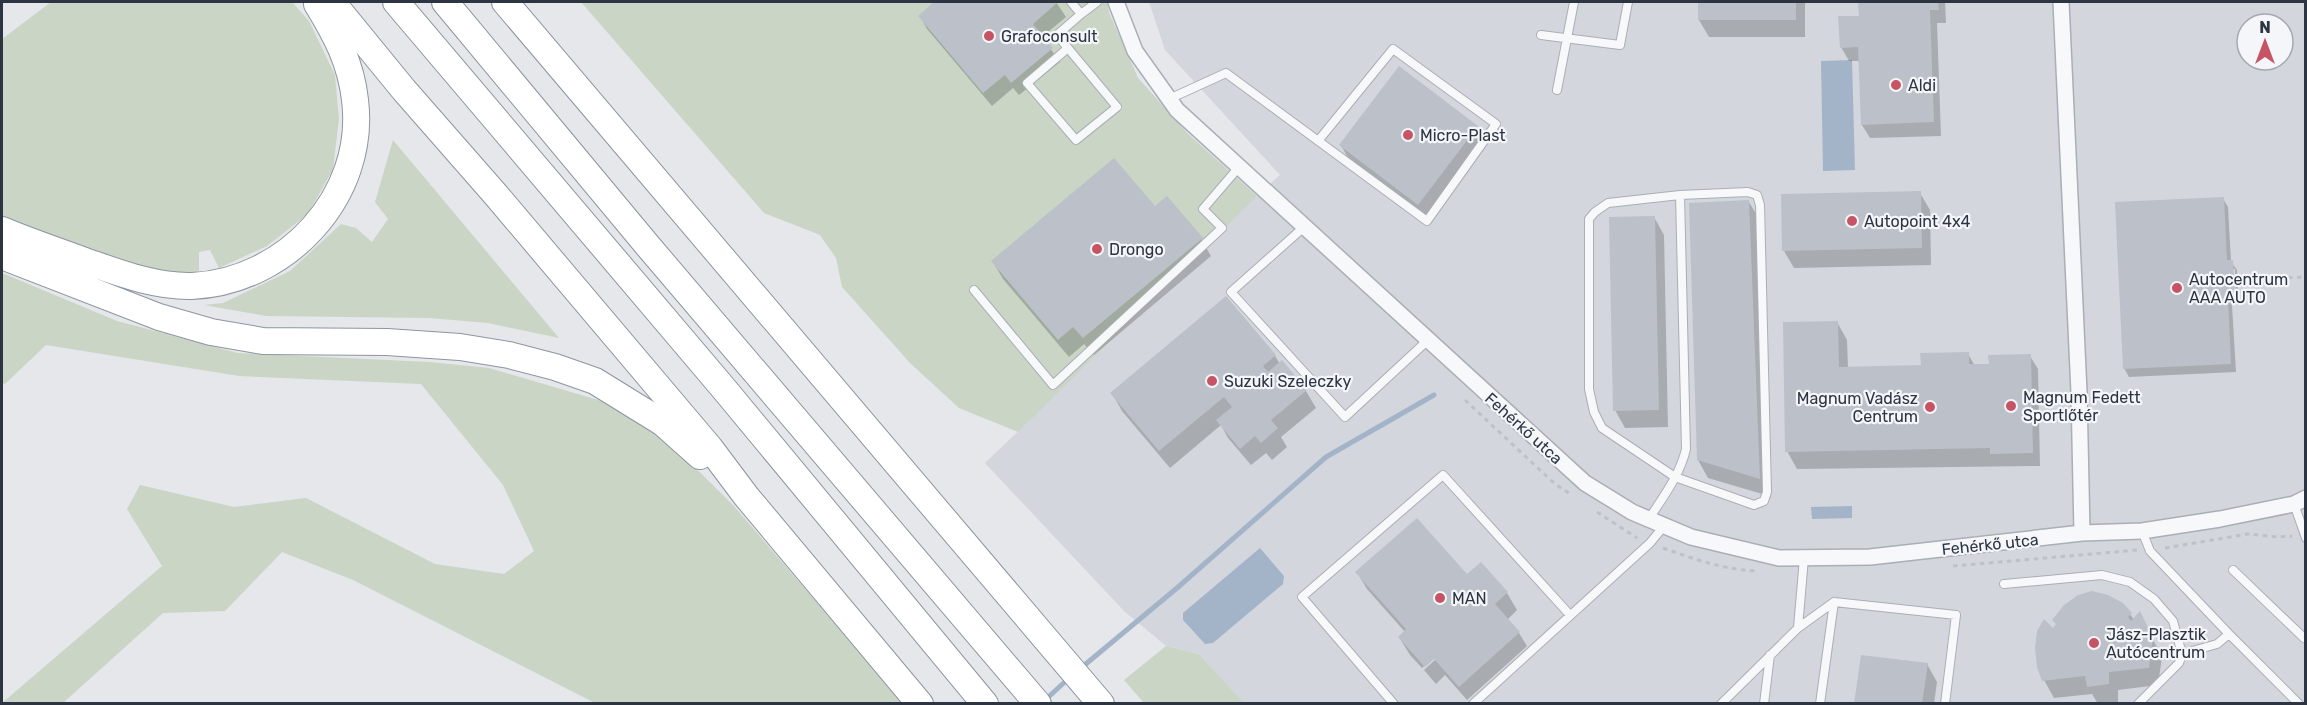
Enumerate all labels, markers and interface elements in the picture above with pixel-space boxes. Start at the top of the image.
north arrow [2235,12,2295,72]
text: N [2259,18,2271,37]
place label: Grafoconsult [1001,27,1097,46]
marker: Grafoconsult [982,29,996,43]
place label: Aldi [1908,76,1936,95]
marker: Aldi [1889,78,1903,92]
place label: Micro-Plast [1420,126,1506,145]
marker: Micro-Plast [1401,128,1415,142]
place label: Autopoint 4x4 [1864,212,1971,231]
marker: Autopoint 4x4 [1845,214,1859,228]
place label: Drongo [1109,240,1164,259]
marker: Drongo [1090,242,1104,256]
place label: Autocentrum AAA AUTO [2189,270,2288,307]
marker: Autocentrum AAA AUTO [2170,281,2184,295]
place label: Suzuki Szeleczky [1224,372,1351,391]
marker: Suzuki Szeleczky [1205,374,1219,388]
place label: Magnum Fedett Sportlőtér [2023,388,2141,425]
street label: Fehérkő utca [1481,389,1566,468]
place label: Magnum Vadász Centrum [1797,389,1918,426]
marker: Magnum Fedett Sportlőtér [2004,399,2018,413]
marker: Magnum Vadász Centrum [1923,400,1937,414]
street label: Fehérkő utca [1941,530,2039,559]
place label: MAN [1452,589,1487,608]
marker: MAN [1433,591,1447,605]
place label: Jász-Plasztik Autócentrum [2106,625,2207,662]
marker: Jász-Plasztik Autócentrum [2087,636,2101,650]

